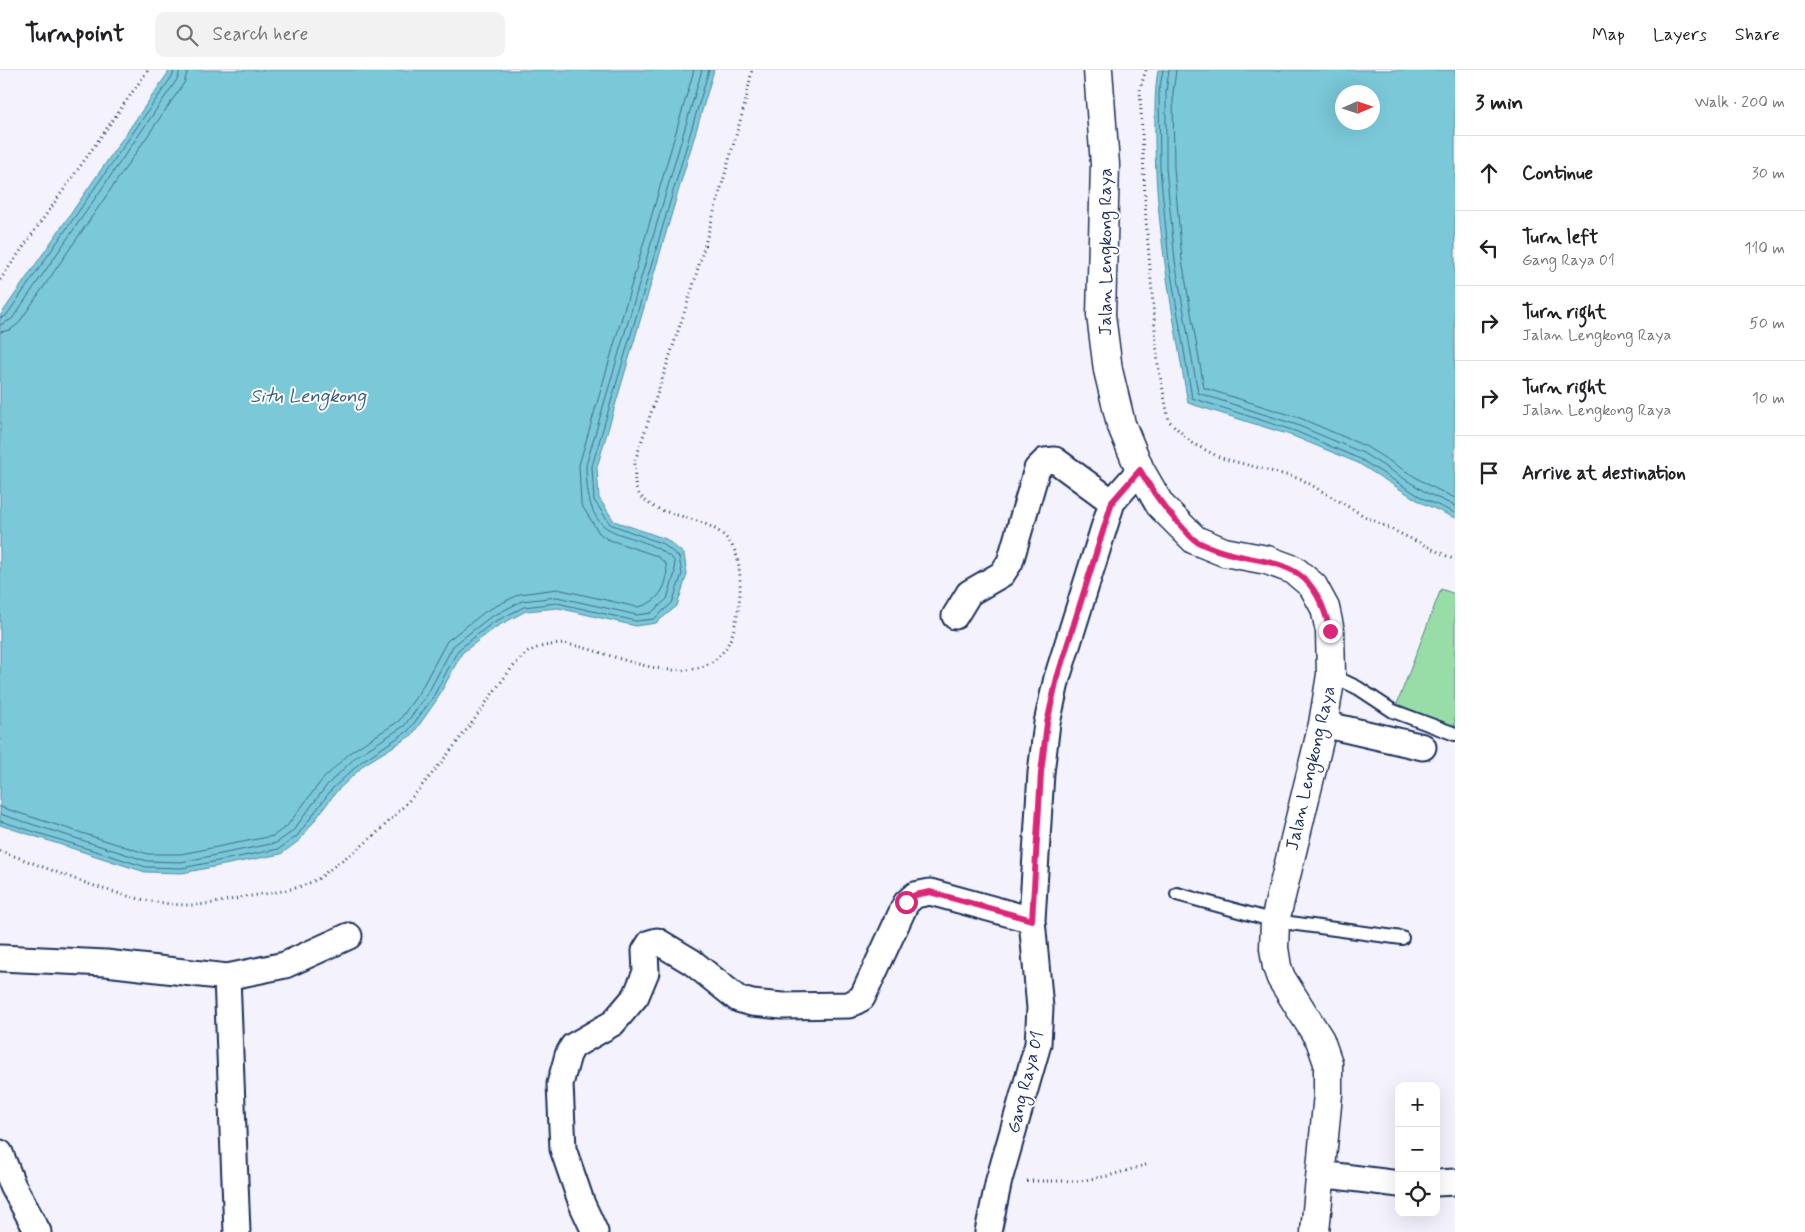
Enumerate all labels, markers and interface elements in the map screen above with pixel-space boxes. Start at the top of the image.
search box [155,12,505,57]
text: Turnpoint [25,19,125,50]
icon: search [173,21,201,49]
text: Search here [213,22,308,47]
text: Map [1592,23,1625,47]
text: Layers [1653,23,1707,47]
text: Share [1735,23,1780,47]
north arrow [1335,85,1380,130]
text: 3 min [1475,89,1523,117]
text: Walk · 200 m [1694,92,1785,113]
icon: ahead [1475,159,1503,187]
text: Continue [1522,161,1593,186]
text: 30 m [1752,163,1785,184]
street label: Jalan Lengkong Raya [1094,168,1119,336]
text: Turn left [1522,225,1598,250]
icon: left [1475,234,1503,262]
text: 110 m [1744,238,1785,259]
text: Gang Raya 01 [1522,250,1615,271]
text: Turn right [1522,300,1606,325]
icon: right [1475,309,1503,337]
text: 50 m [1749,313,1785,334]
text: Jalan Lengkong Raya [1522,325,1671,346]
text: Turn right [1522,375,1606,400]
water label: Situ Lengkong [250,384,367,411]
icon: right [1475,384,1503,412]
text: 10 m [1752,388,1785,409]
text: Jalan Lengkong Raya [1522,400,1671,421]
icon: arrive [1475,459,1503,487]
text: Arrive at destination [1522,461,1686,486]
route end [1319,620,1342,643]
street label: Jalan Lengkong Raya [1280,684,1343,853]
route start [895,891,918,914]
street label: Gang Raya 01 [1002,1029,1051,1136]
map controls [1395,1082,1440,1217]
button: + [1395,1082,1440,1127]
button: − [1395,1127,1440,1172]
button: locate [1395,1172,1440,1217]

